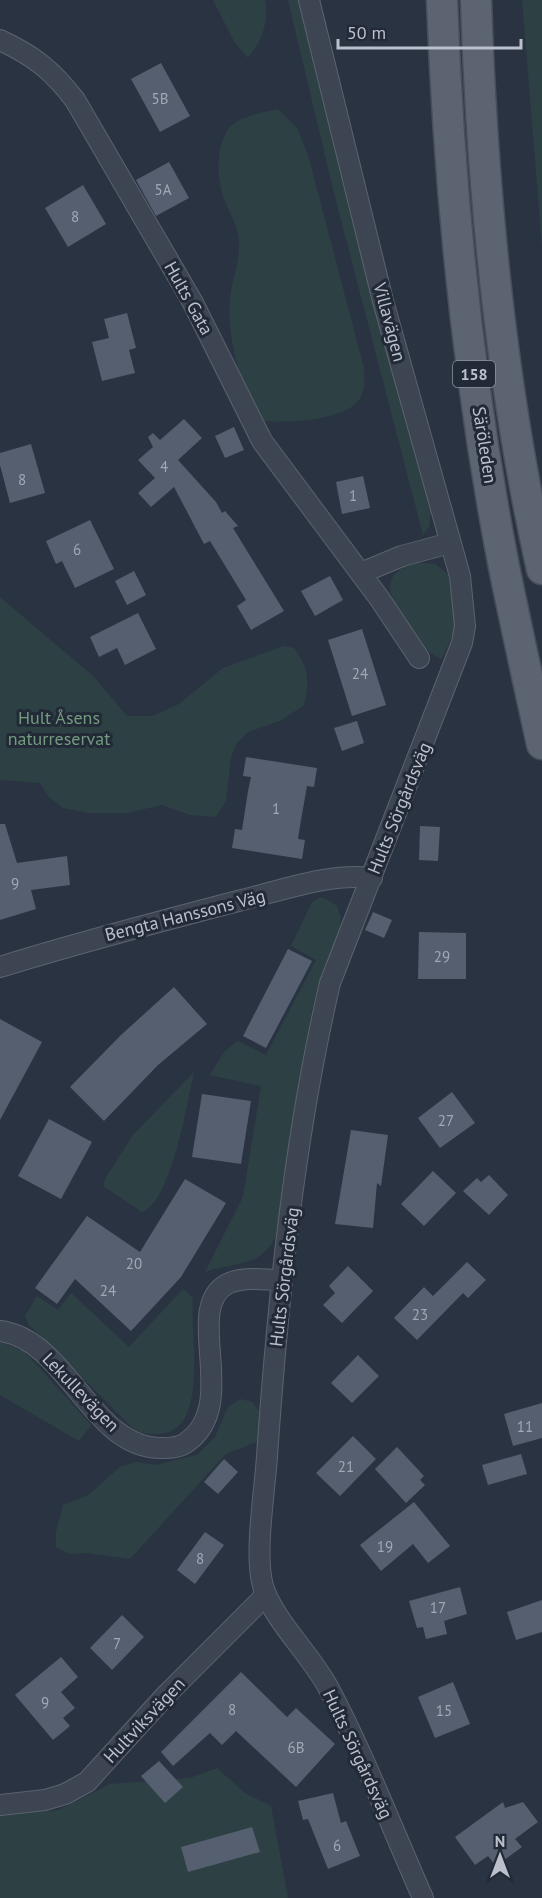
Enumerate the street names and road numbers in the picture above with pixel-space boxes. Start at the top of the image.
street label: Hults Gata [159,257,219,339]
street label: Villavägen [368,279,412,364]
road number: 158 [453,361,495,387]
street label: Säröleden [468,405,502,485]
street label: Hults Sörgårdsväg [362,739,436,877]
street label: Bengta Hanssons Väg [102,884,268,946]
street label: Hults Sörgårdsväg [264,1206,304,1348]
street label: Lekullevägen [38,1348,124,1436]
street label: Hultviksvägen [98,1672,190,1768]
street label: Hults Sörgårdsväg [318,1686,398,1822]

